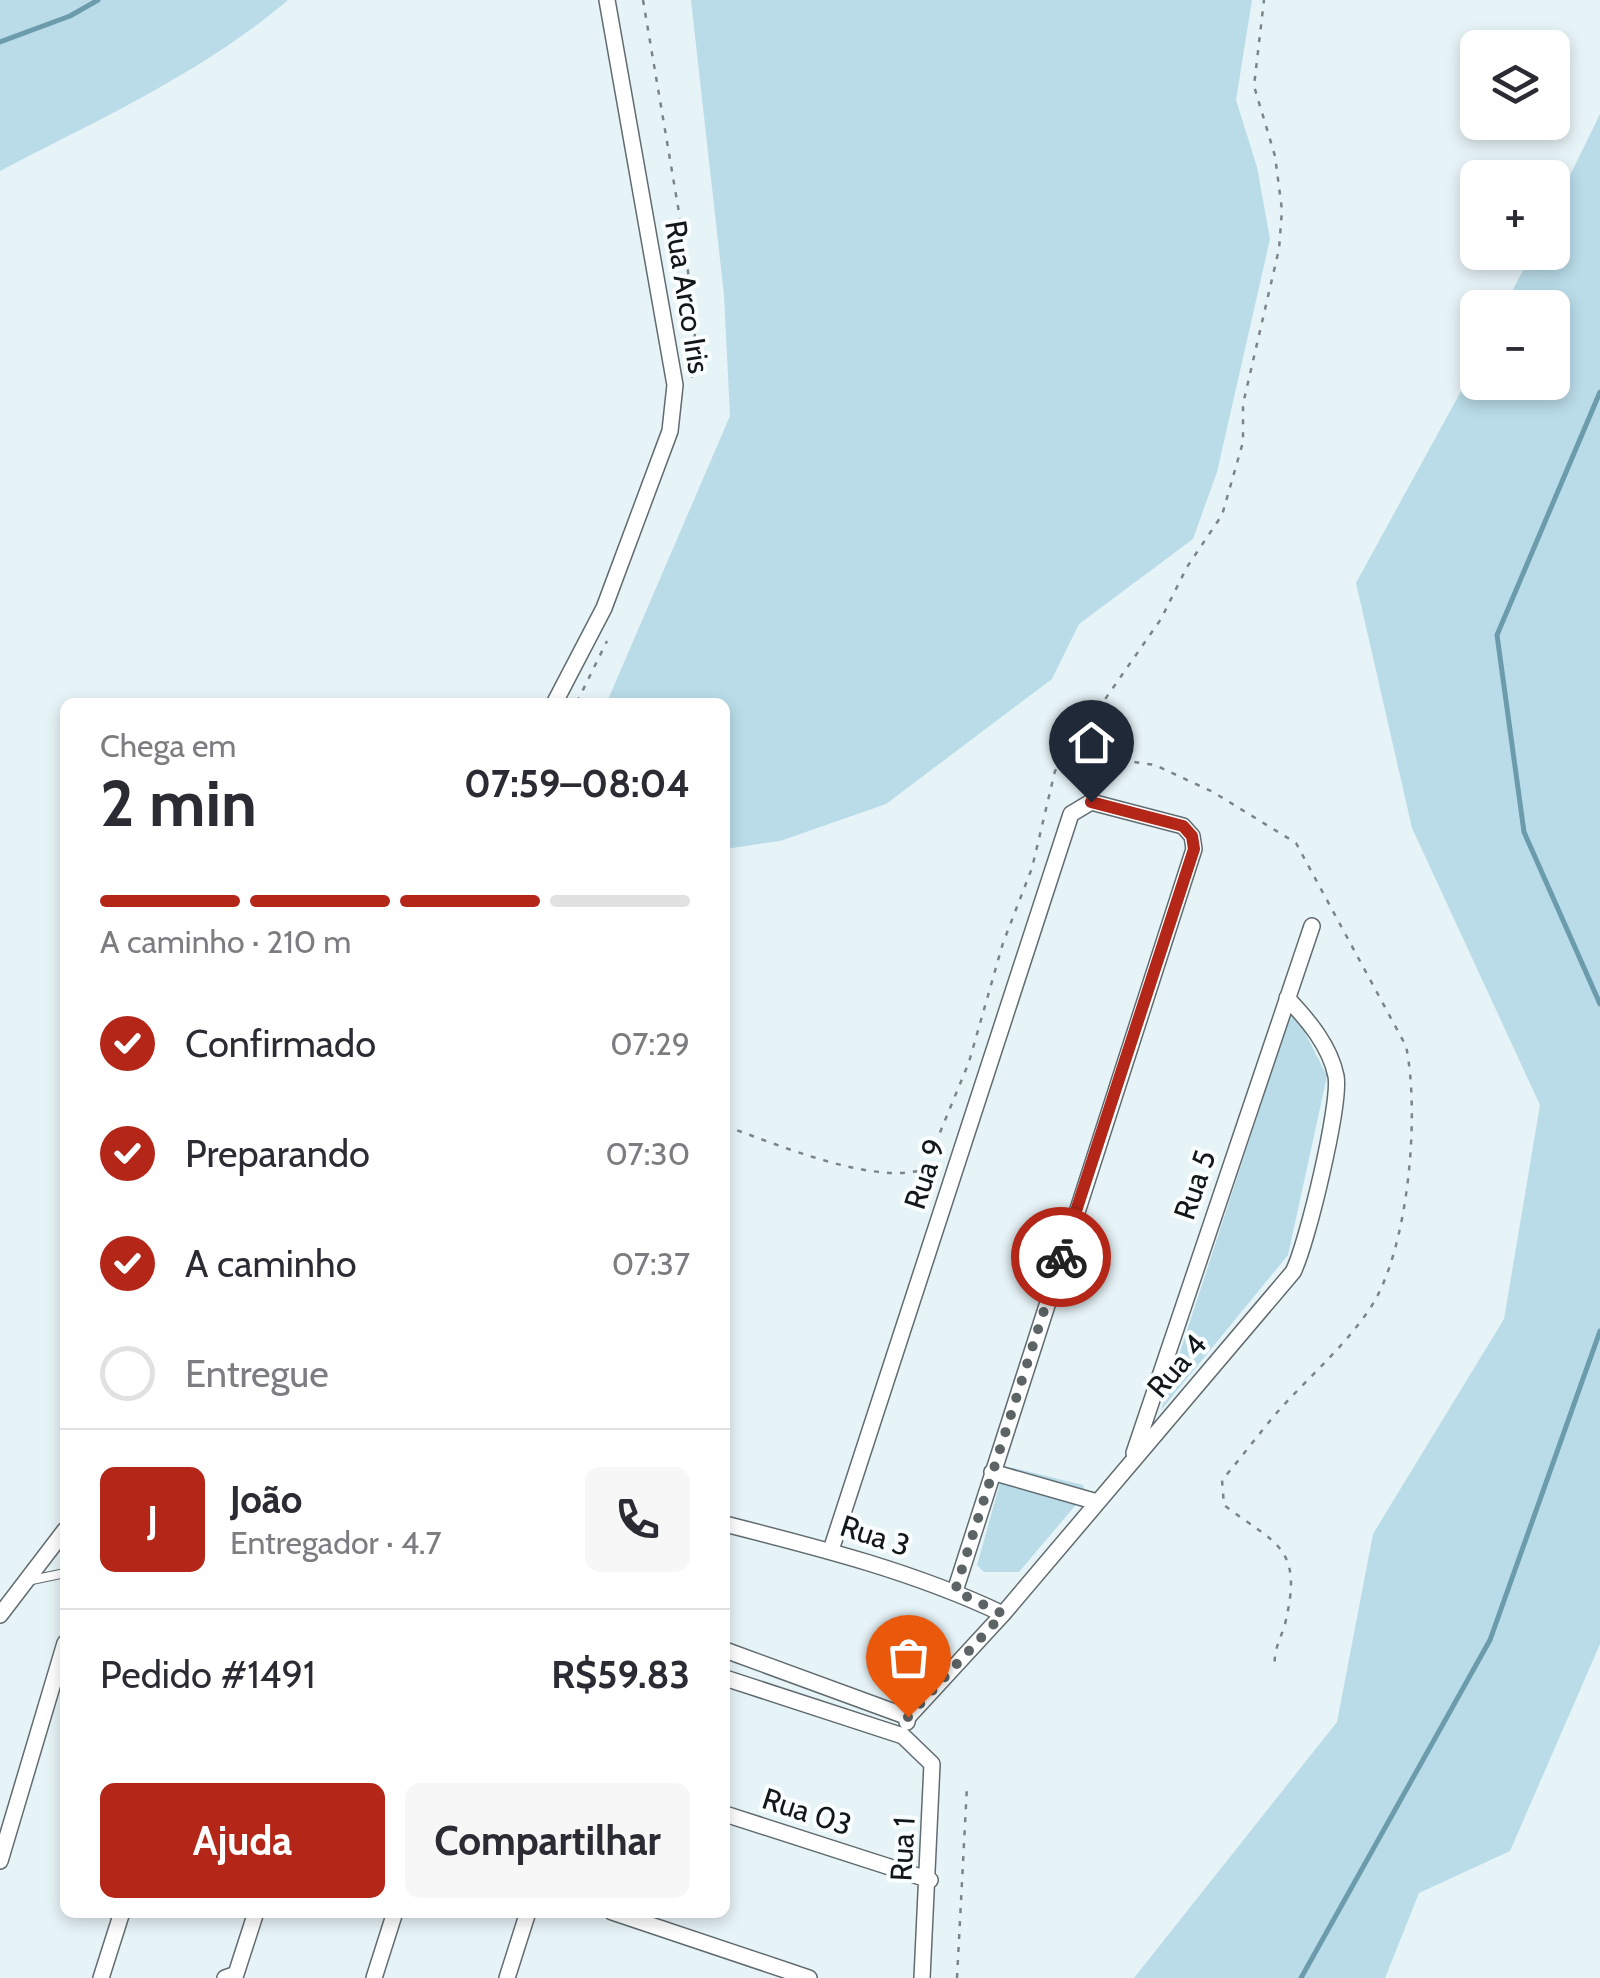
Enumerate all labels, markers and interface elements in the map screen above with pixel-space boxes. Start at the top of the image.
map controls [1460,30,1570,400]
button: layers [1460,30,1570,140]
button: + [1460,160,1570,270]
street label: Rua Arco Iris [657,218,718,376]
button: − [1460,290,1570,400]
pin [1049,700,1134,803]
icon: home [1064,715,1119,770]
text: Chega em [100,726,236,765]
text: 07:59–08:04 [464,760,690,807]
text: 2 min [100,763,257,842]
text: A caminho · 210 m [100,922,351,961]
icon: check [100,1016,155,1071]
text: Confirmado [185,1020,376,1067]
text: 07:29 [610,1024,690,1063]
icon: check [100,1126,155,1181]
text: Preparando [185,1130,370,1177]
text: 07:30 [606,1134,690,1173]
street label: Rua 9 [896,1134,953,1214]
street label: Rua 5 [1166,1145,1224,1224]
courier [1011,1207,1111,1307]
icon: bike [1034,1230,1089,1285]
icon: check [100,1236,155,1291]
text: A caminho [185,1240,357,1287]
text: 07:37 [612,1244,690,1283]
street label: Rua 4 [1139,1326,1214,1405]
text: Entregue [185,1350,329,1397]
button: phone [585,1467,690,1572]
text: João [230,1476,302,1523]
text: J [147,1496,158,1543]
street label: Rua 3 [836,1507,915,1564]
text: Entregador · 4.7 [230,1523,442,1562]
pin [866,1615,951,1718]
icon: bag [881,1630,936,1685]
text: Pedido #1491 [100,1651,315,1698]
text: R$59.83 [551,1651,690,1698]
street label: Rua 03 [758,1780,857,1843]
button: Ajuda [100,1783,385,1898]
button: Compartilhar [405,1783,690,1898]
street label: Rua 1 [882,1816,923,1882]

